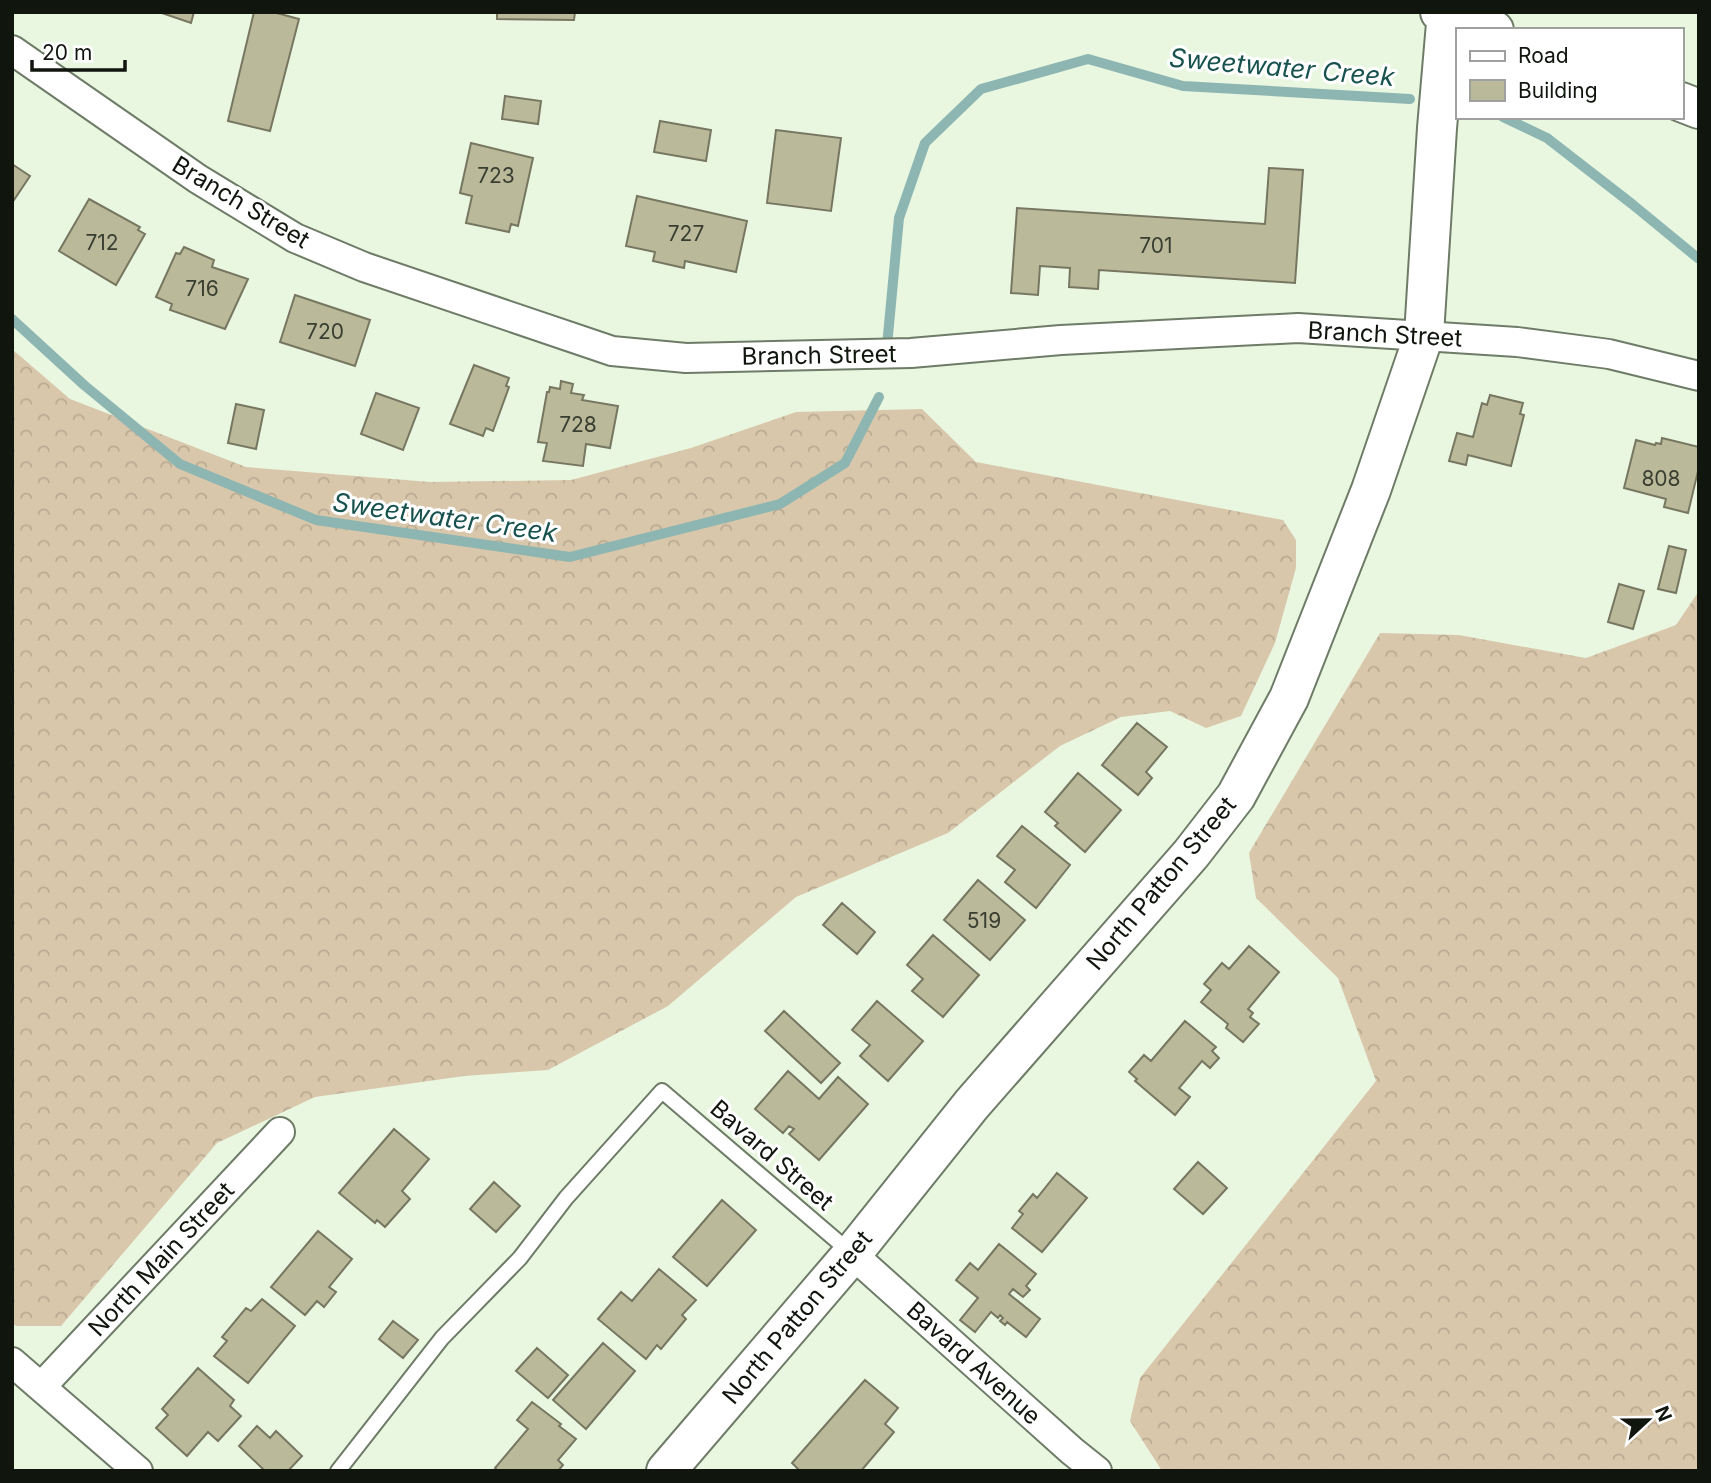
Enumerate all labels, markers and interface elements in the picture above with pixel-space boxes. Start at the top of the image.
scale bar [32,28,124,72]
legend [1456,28,1683,119]
text: 20 m [42,40,92,65]
water label: Sweetwater Creek [1168,42,1397,92]
text: Road [1518,43,1569,68]
text: Building [1518,78,1598,103]
street label: Branch Street [167,150,315,254]
house number: 723 [477,163,515,188]
house number: 727 [668,221,704,246]
house number: 712 [85,230,119,255]
house number: 701 [1139,233,1173,258]
house number: 716 [185,276,219,301]
street label: Branch Street [1307,315,1463,353]
house number: 720 [306,319,344,344]
street label: Branch Street [741,339,897,371]
house number: 728 [559,412,597,437]
house number: 808 [1641,466,1681,491]
water label: Sweetwater Creek [331,486,560,548]
street label: North Patton Street [1080,790,1242,976]
house number: 519 [967,908,1001,933]
street label: Bavard Street [705,1094,840,1216]
street label: North Main Street [82,1176,240,1342]
street label: North Patton Street [716,1224,878,1410]
street label: Bavard Avenue [901,1295,1047,1431]
north arrow [1613,1385,1683,1455]
text: N [1650,1403,1677,1425]

